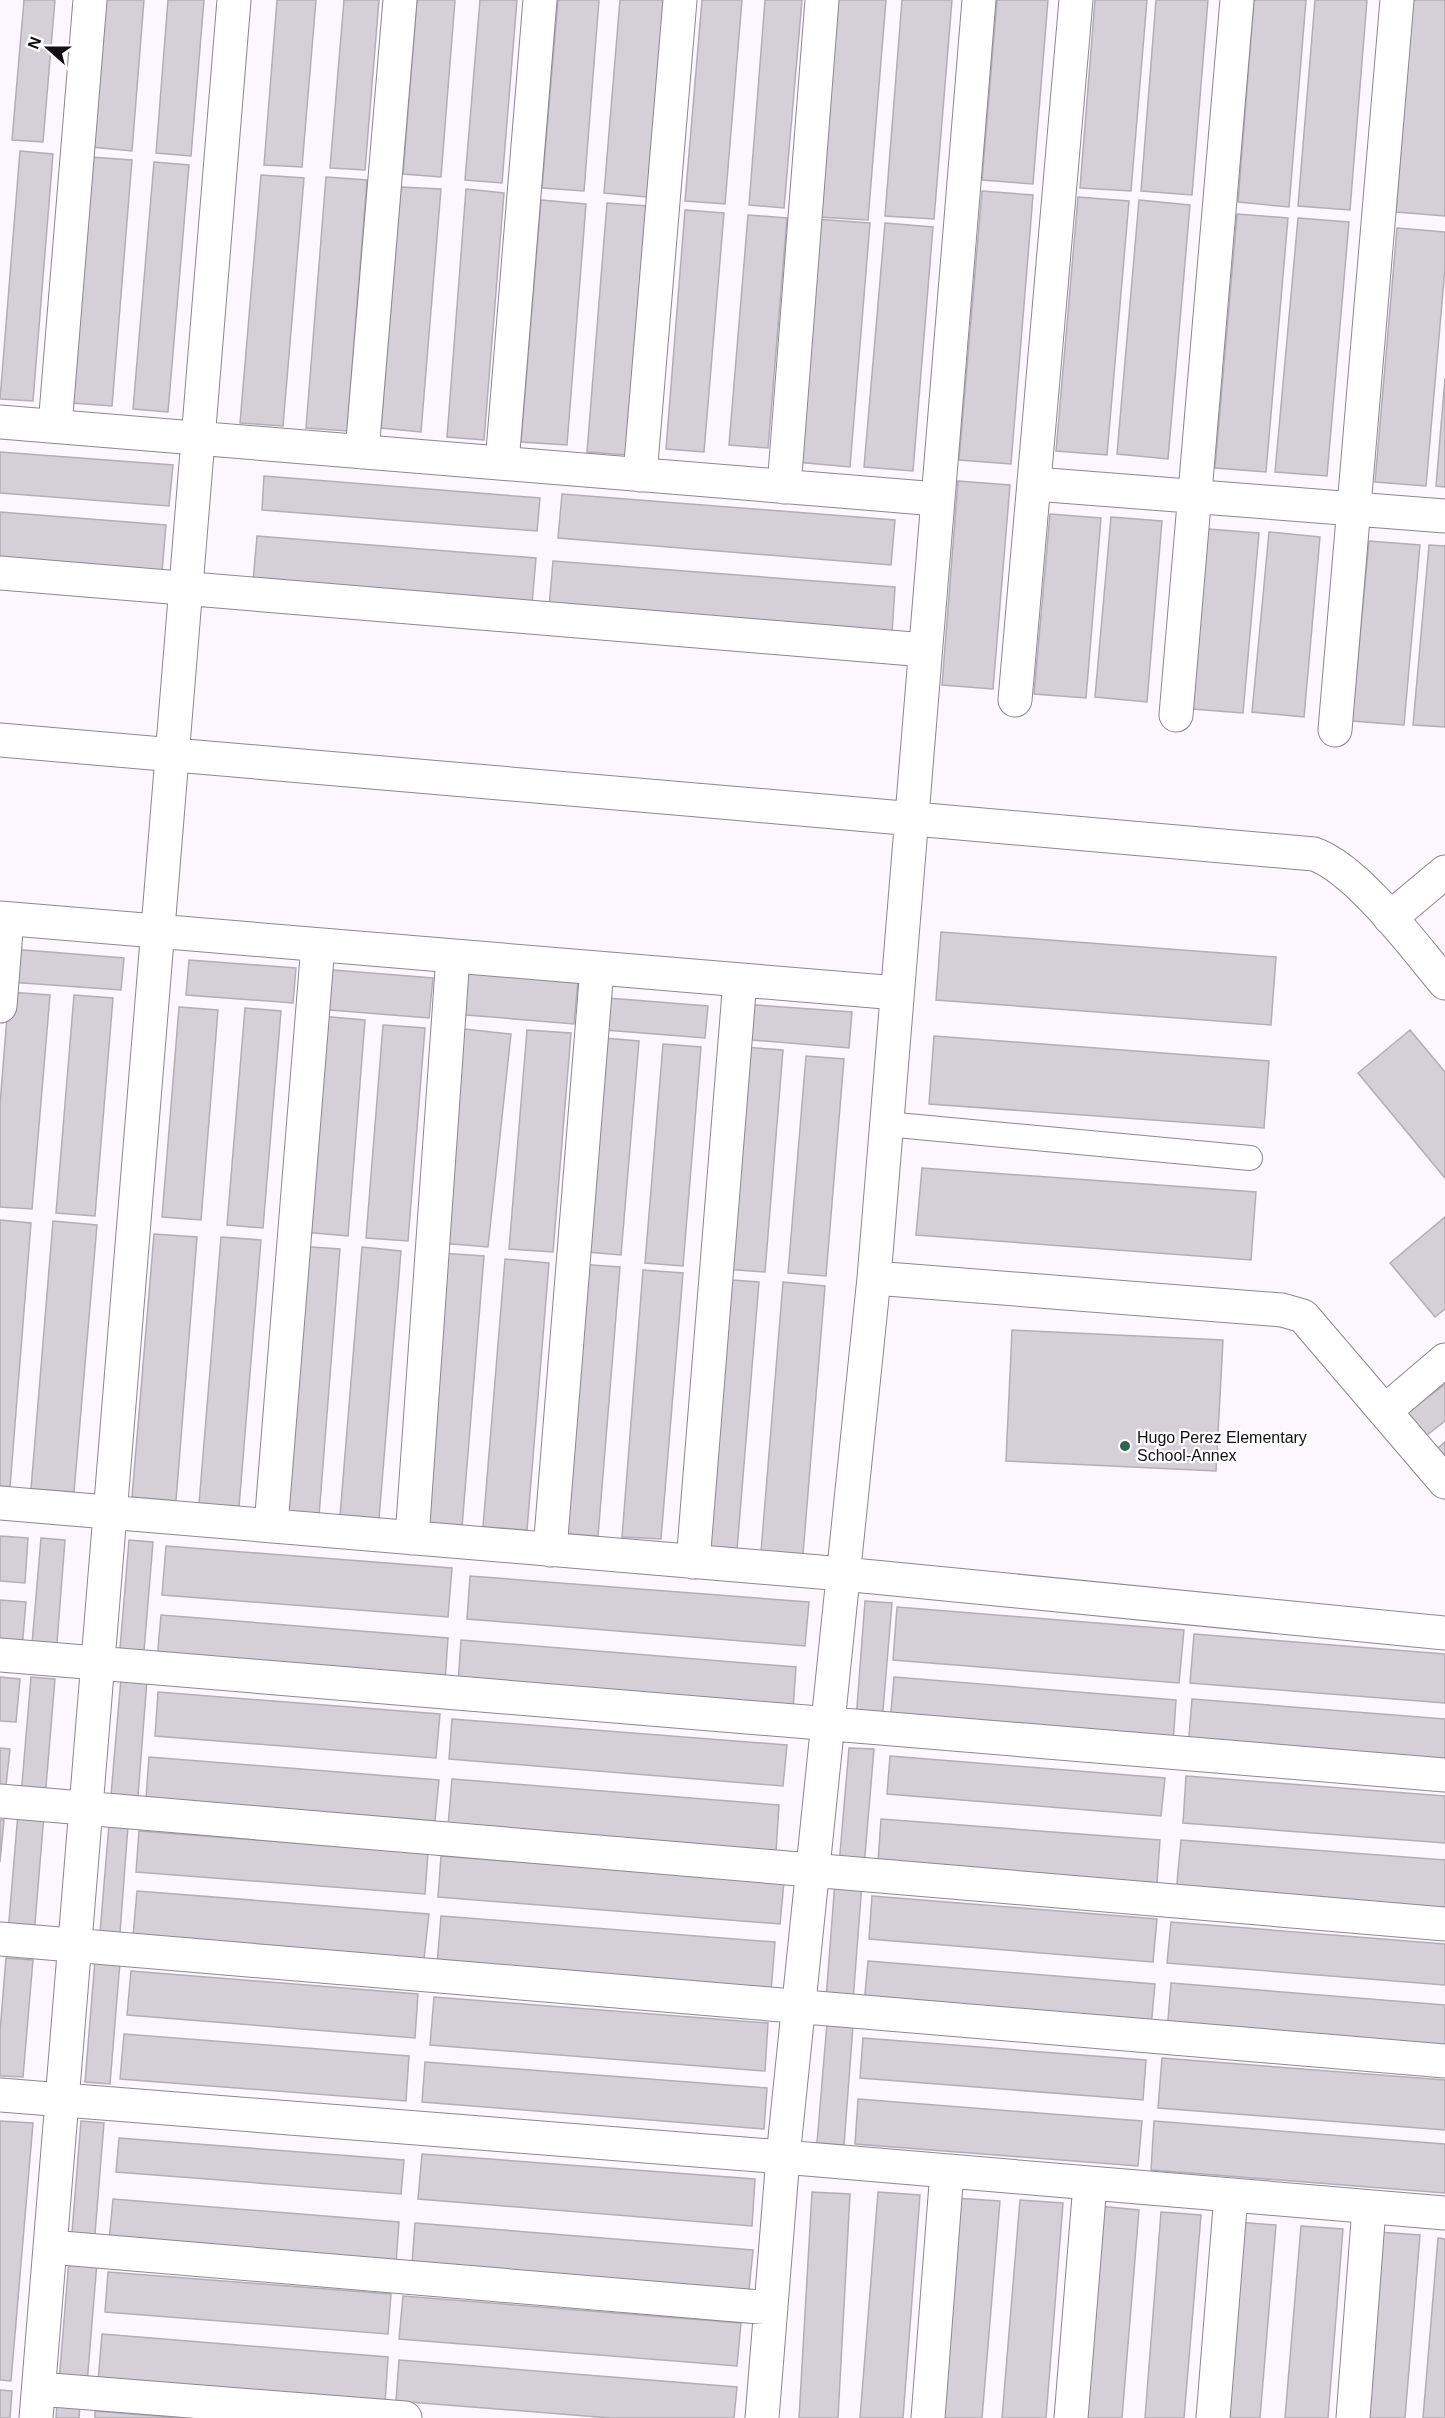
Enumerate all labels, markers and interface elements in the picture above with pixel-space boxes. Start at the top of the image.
north arrow [18,18,78,78]
text: N [24,34,44,51]
place label: Hugo Perez Elementary School-Annex [1137,1429,1307,1464]
marker: Hugo Perez Elementary School-Annex [1118,1439,1132,1453]

